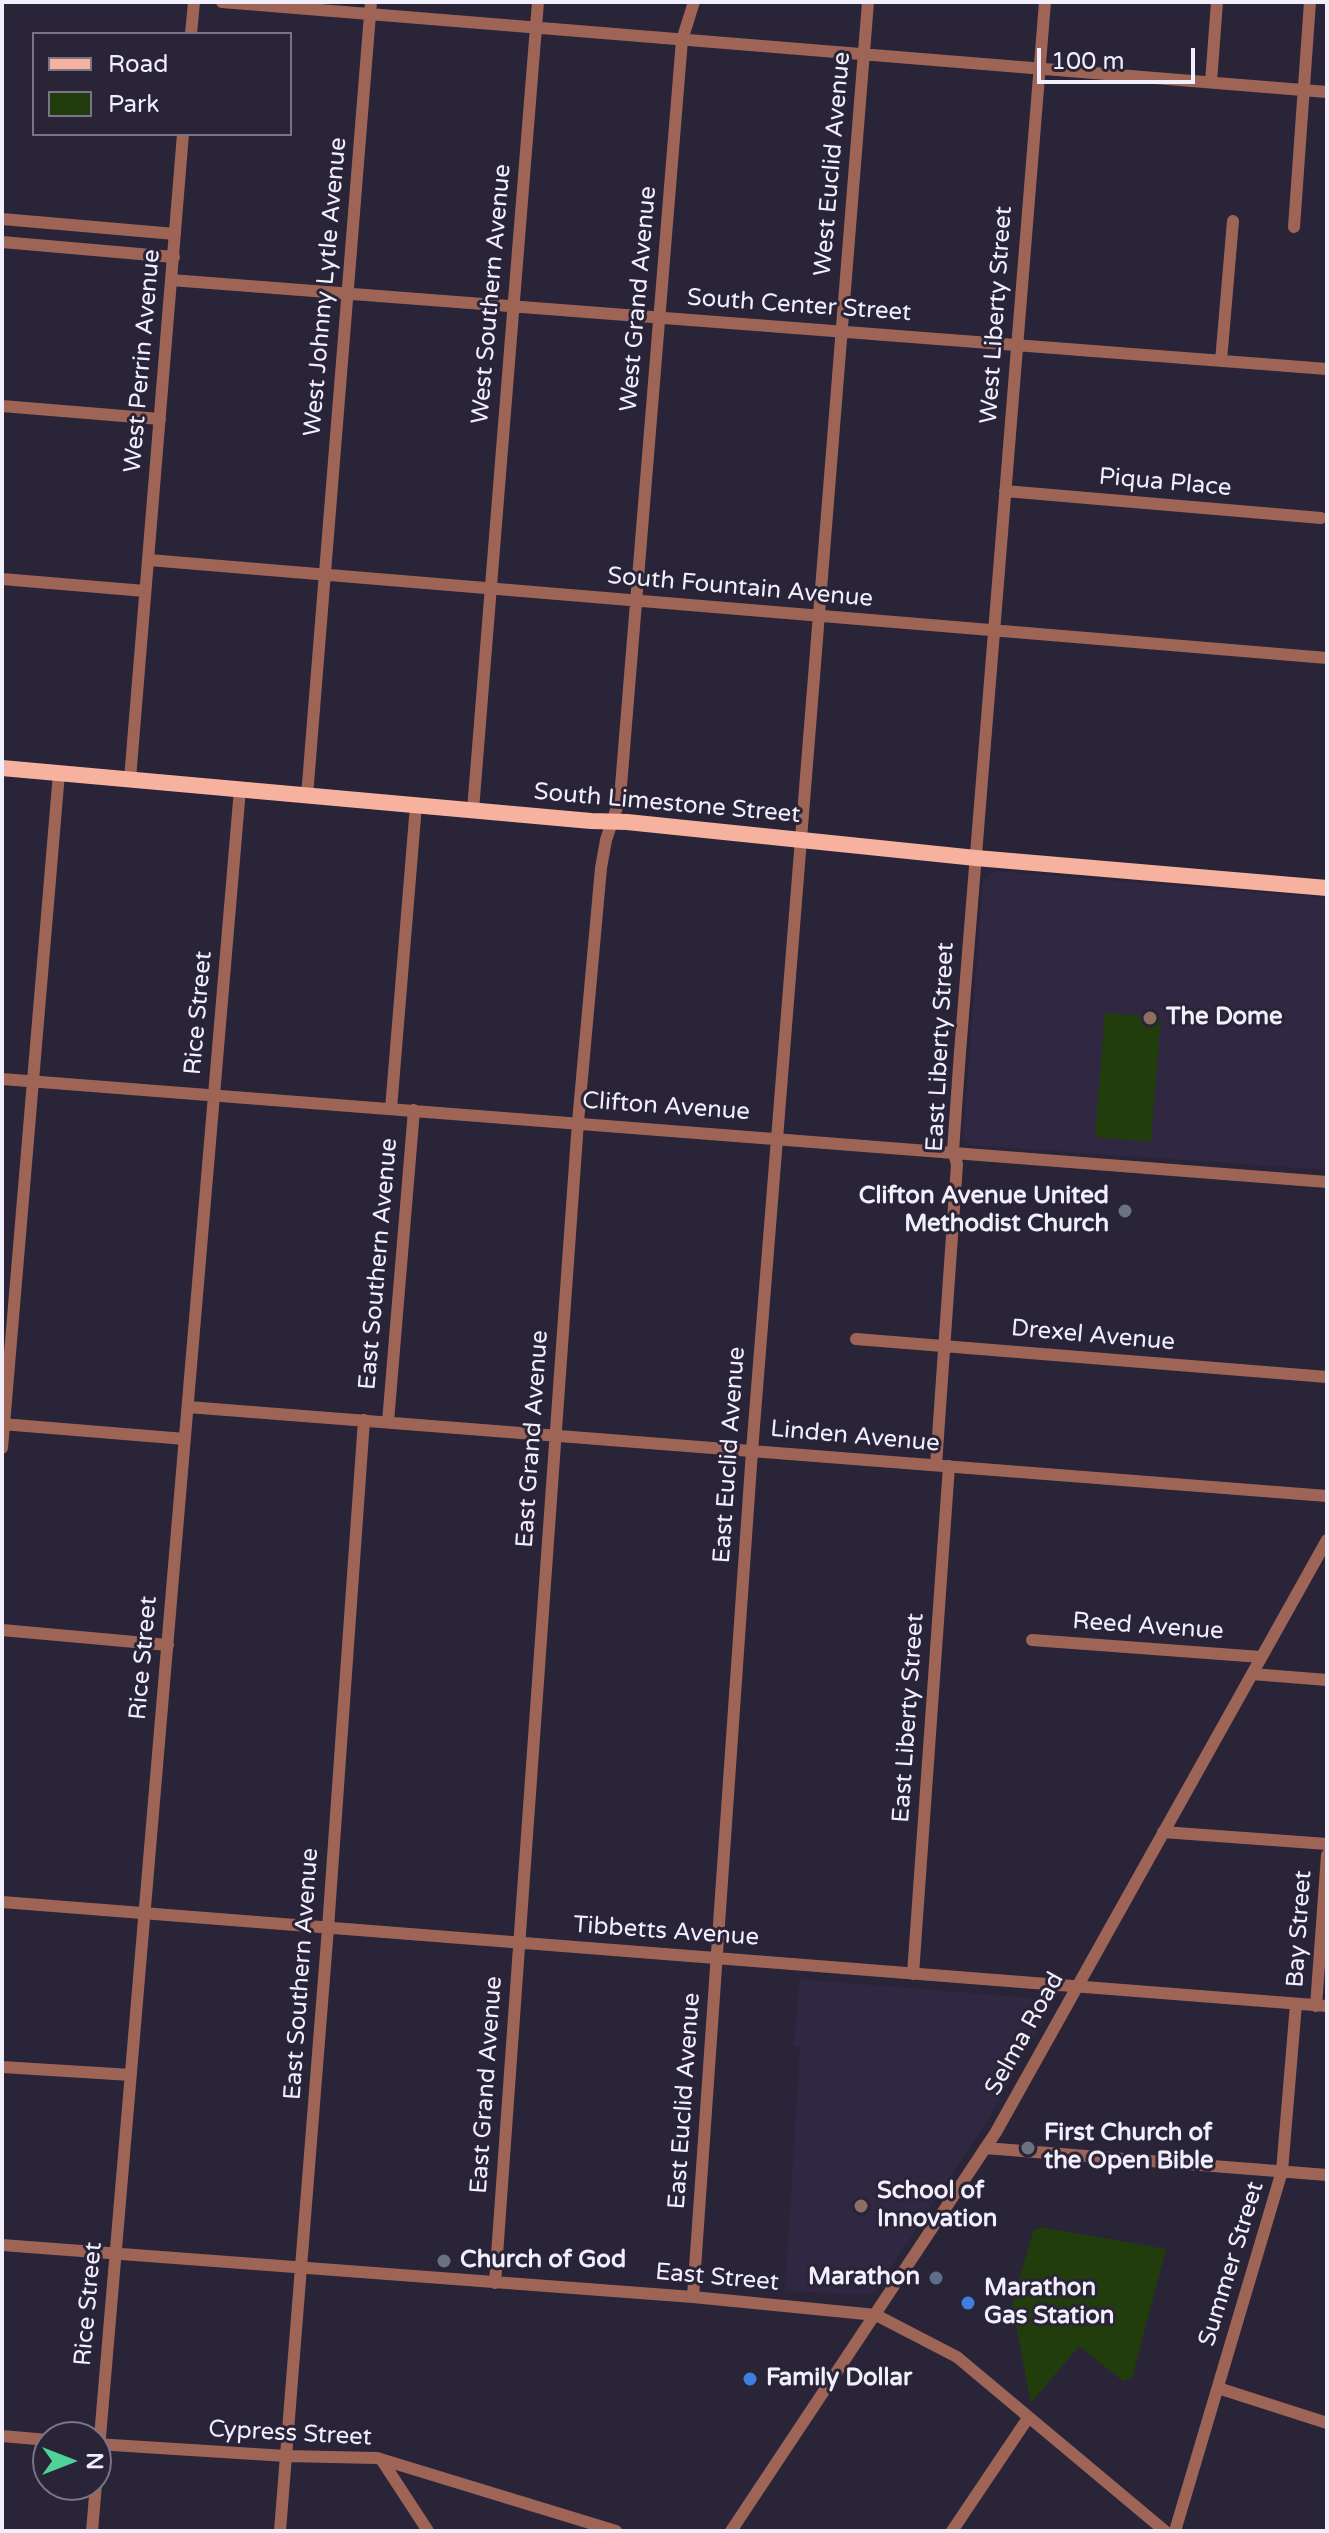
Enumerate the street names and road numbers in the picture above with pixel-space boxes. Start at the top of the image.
street label: West Euclid Avenue [809,51,857,277]
street label: West Johnny Lytle Avenue [299,136,353,438]
street label: West Southern Avenue [466,163,518,425]
street label: West Grand Avenue [615,185,663,413]
street label: West Liberty Street [975,205,1019,425]
street label: West Perrin Avenue [119,248,167,474]
street label: South Center Street [686,284,912,328]
street label: Piqua Place [1097,463,1233,503]
street label: South Fountain Avenue [606,562,874,614]
street label: South Limestone Street [533,778,801,830]
street label: East Liberty Street [921,941,961,1153]
street label: Rice Street [179,950,219,1076]
street label: Clifton Avenue [581,1087,751,1127]
street label: East Southern Avenue [354,1137,404,1391]
street label: Drexel Avenue [1010,1314,1176,1358]
street label: East Grand Avenue [511,1329,555,1549]
street label: East Euclid Avenue [708,1346,752,1564]
street label: Linden Avenue [769,1415,941,1459]
street label: Rice Street [124,1595,164,1721]
street label: Reed Avenue [1071,1607,1225,1647]
street label: East Liberty Street [887,1612,931,1824]
street label: East Southern Avenue [279,1847,325,2101]
street label: Bay Street [1282,1869,1318,1989]
street label: Tibbetts Avenue [572,1911,760,1953]
street label: Selma Road [979,1967,1071,2101]
street label: East Grand Avenue [465,1975,509,2195]
street label: East Euclid Avenue [663,1992,707,2210]
street label: Summer Street [1193,2178,1271,2350]
street label: Rice Street [69,2241,109,2367]
street label: East Street [654,2258,780,2298]
street label: Cypress Street [207,2415,373,2453]

